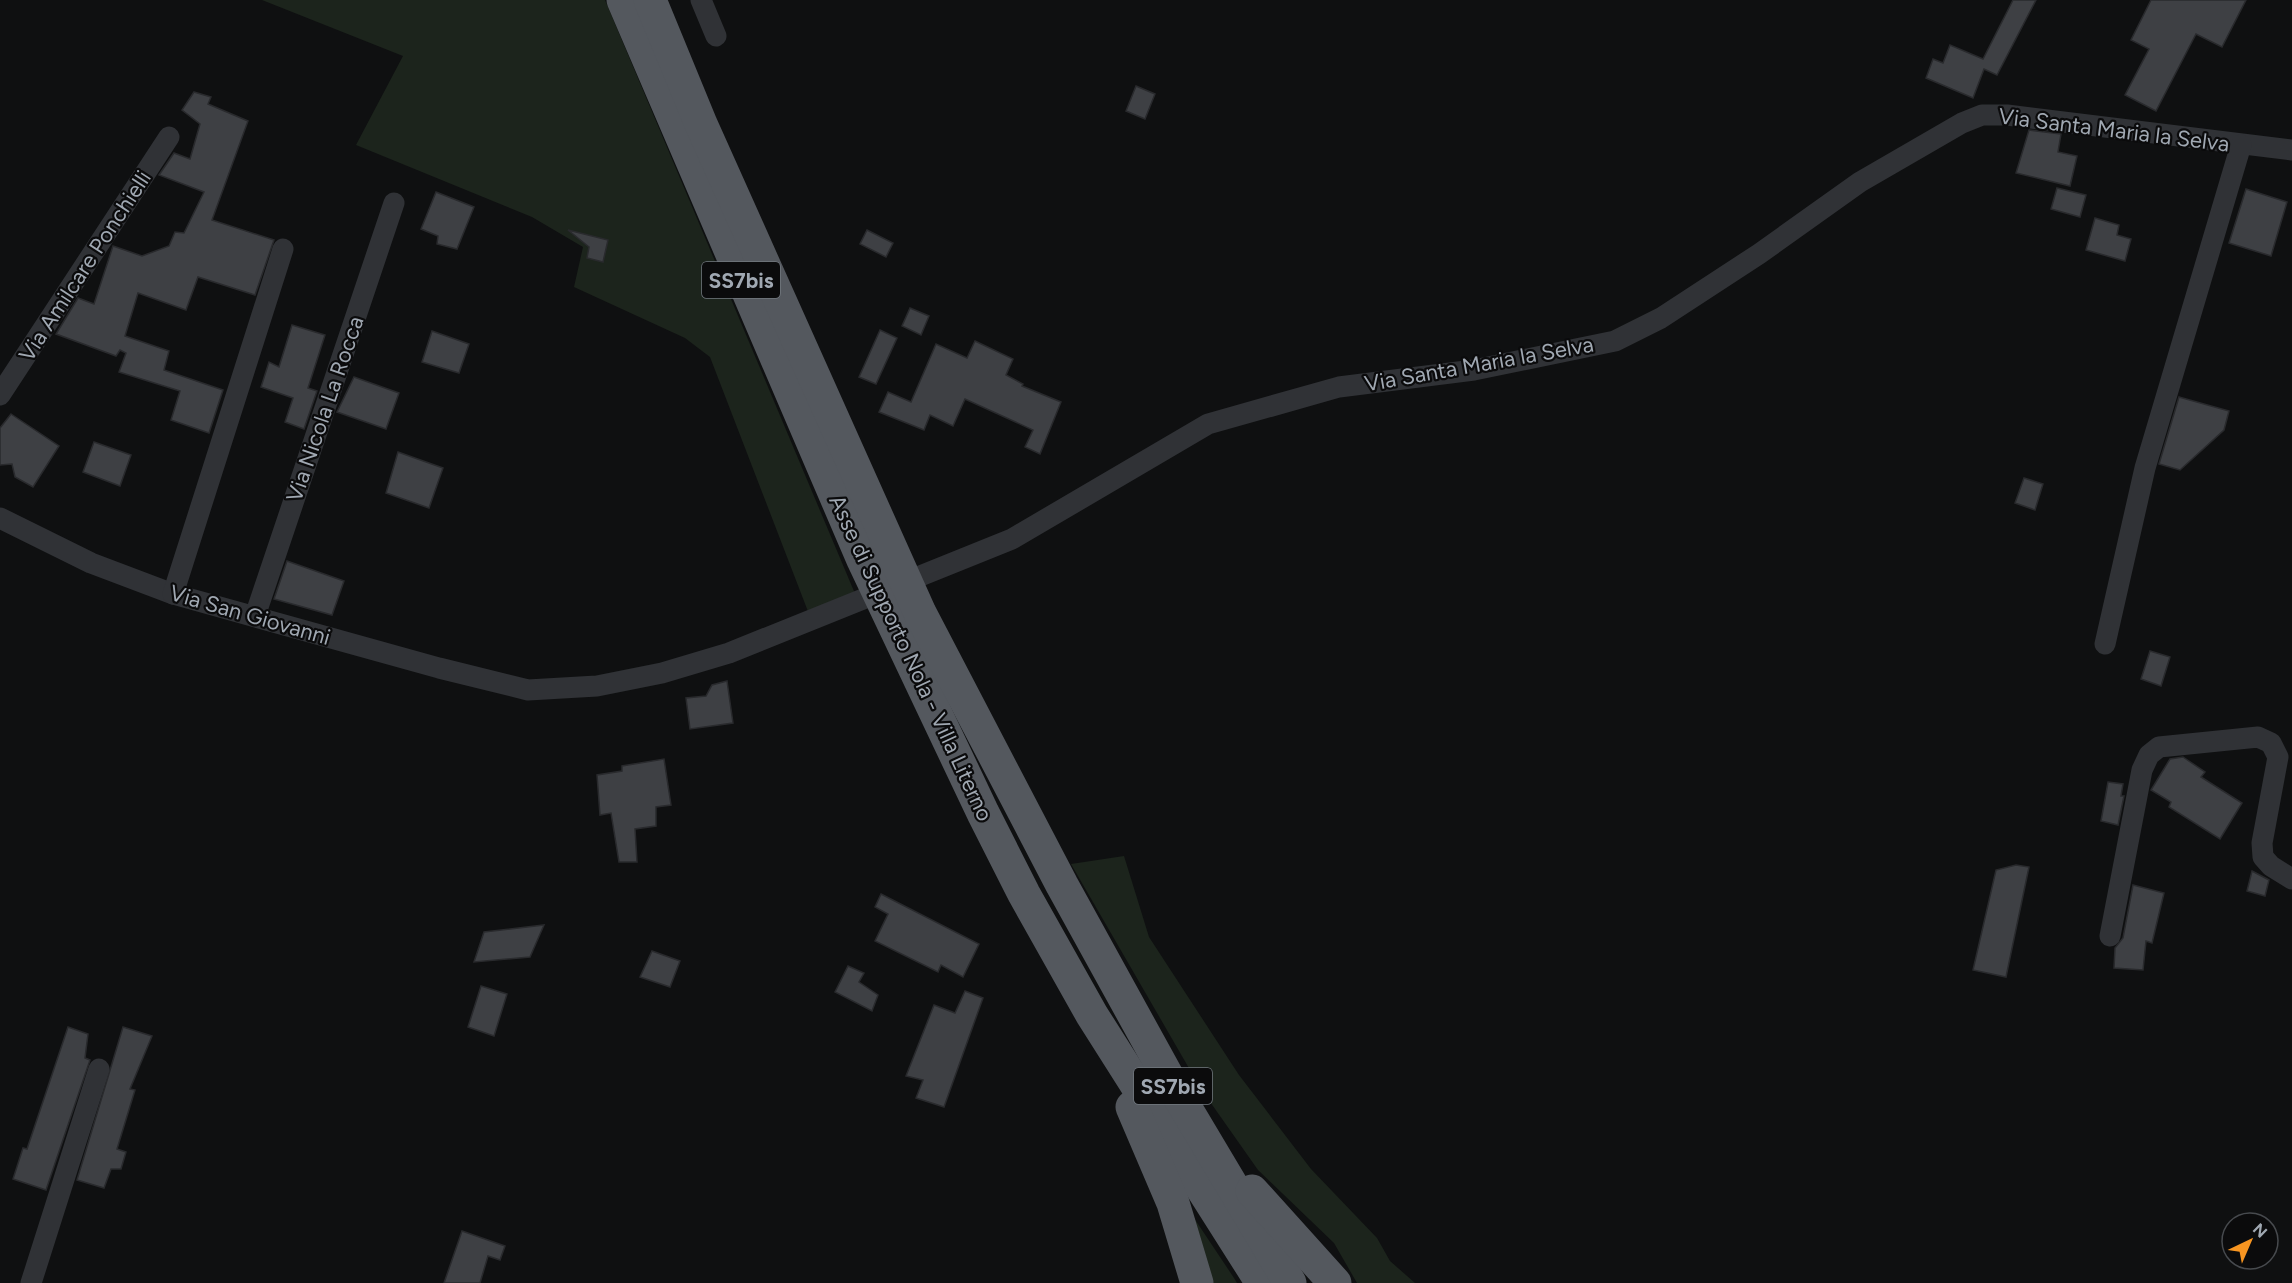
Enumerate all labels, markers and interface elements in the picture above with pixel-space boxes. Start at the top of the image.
street label: Via Santa Maria la Selva [1997,102,2231,158]
street label: Via Amilcare Ponchielli [13,165,157,367]
road number: SS7bis [702,262,780,298]
street label: Via Nicola La Rocca [281,312,369,506]
street label: Via Santa Maria la Selva [1362,331,1596,397]
street label: Asse di Supporto Nola - Villa Literno [823,491,999,825]
street label: Via San Giovanni [167,579,333,651]
road number: SS7bis [1134,1068,1212,1104]
north arrow [2220,1211,2280,1271]
text: N [2249,1219,2271,1242]

